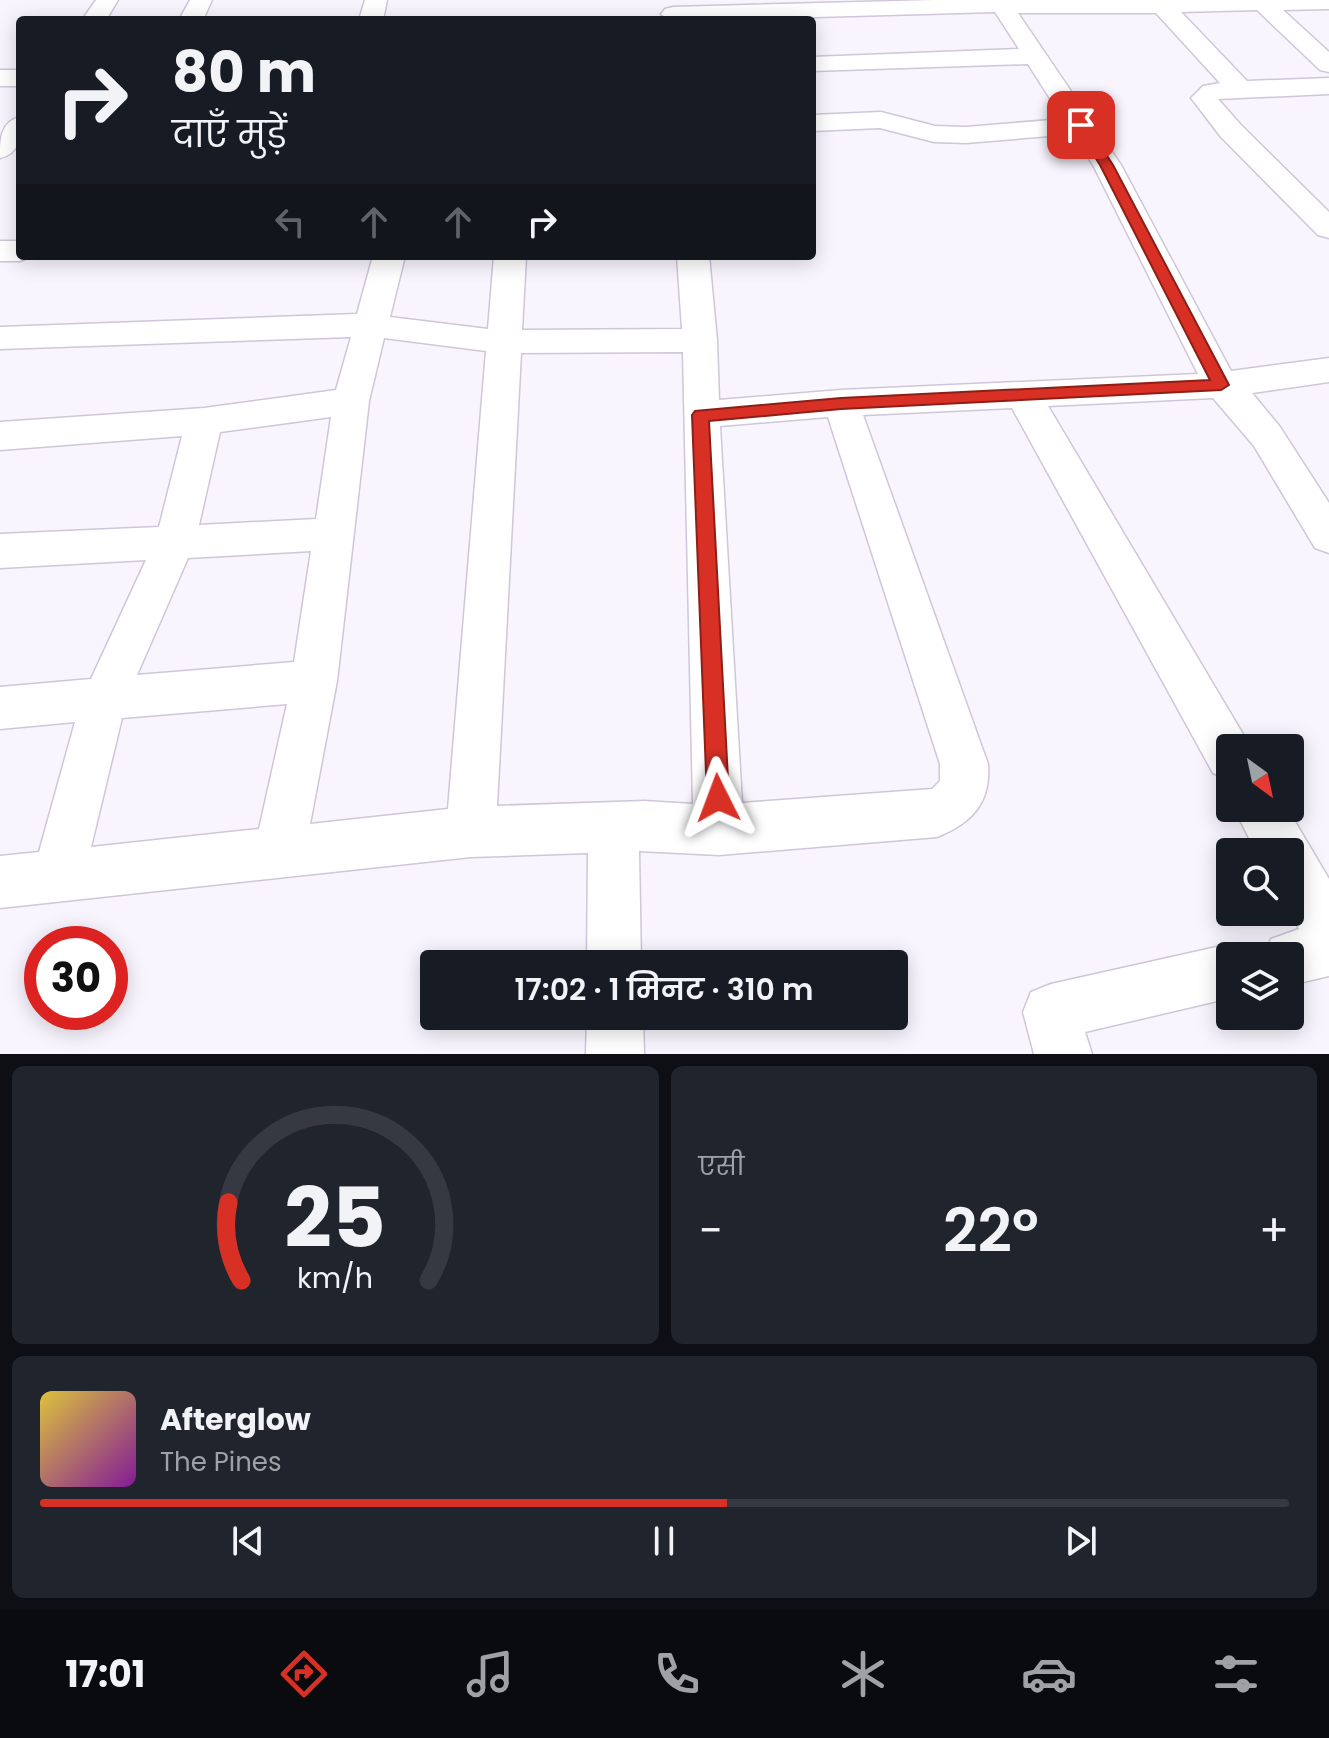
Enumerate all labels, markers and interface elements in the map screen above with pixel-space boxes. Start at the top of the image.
text: 80 m [172,33,316,112]
icon: right [40,48,144,152]
pin [1047,91,1115,159]
icon: arrive [1059,103,1103,147]
text: दाएँ मुड़ें [172,109,287,160]
icon: left [268,200,312,244]
icon: ahead [352,200,396,244]
icon: ahead [436,200,480,244]
icon: right [520,200,564,244]
north arrow [1216,734,1304,822]
map controls [1216,734,1304,1030]
position arrow [676,756,760,840]
button: search [1216,838,1304,926]
speed limit sign: 30 [24,926,128,1030]
button: layers [1216,942,1304,1030]
text: 17:02 · 1 मिनट · 310 m [514,968,814,1011]
text: एसी [699,1148,744,1184]
text: 25 [284,1160,386,1276]
text: 22° [943,1189,1039,1273]
text: − [699,1200,723,1261]
text: + [1259,1200,1289,1261]
text: km/h [297,1258,373,1298]
text: Afterglow [160,1398,311,1441]
text: The Pines [160,1444,282,1480]
icon: previous [226,1519,270,1563]
icon: pause [642,1519,686,1563]
icon: next [1059,1519,1103,1563]
icon: directions [276,1646,332,1702]
icon: music [462,1646,518,1702]
icon: phone [649,1646,705,1702]
icon: climate [835,1646,891,1702]
icon: car [1021,1646,1077,1702]
icon: filters [1208,1646,1264,1702]
text: 17:01 [65,1649,145,1700]

